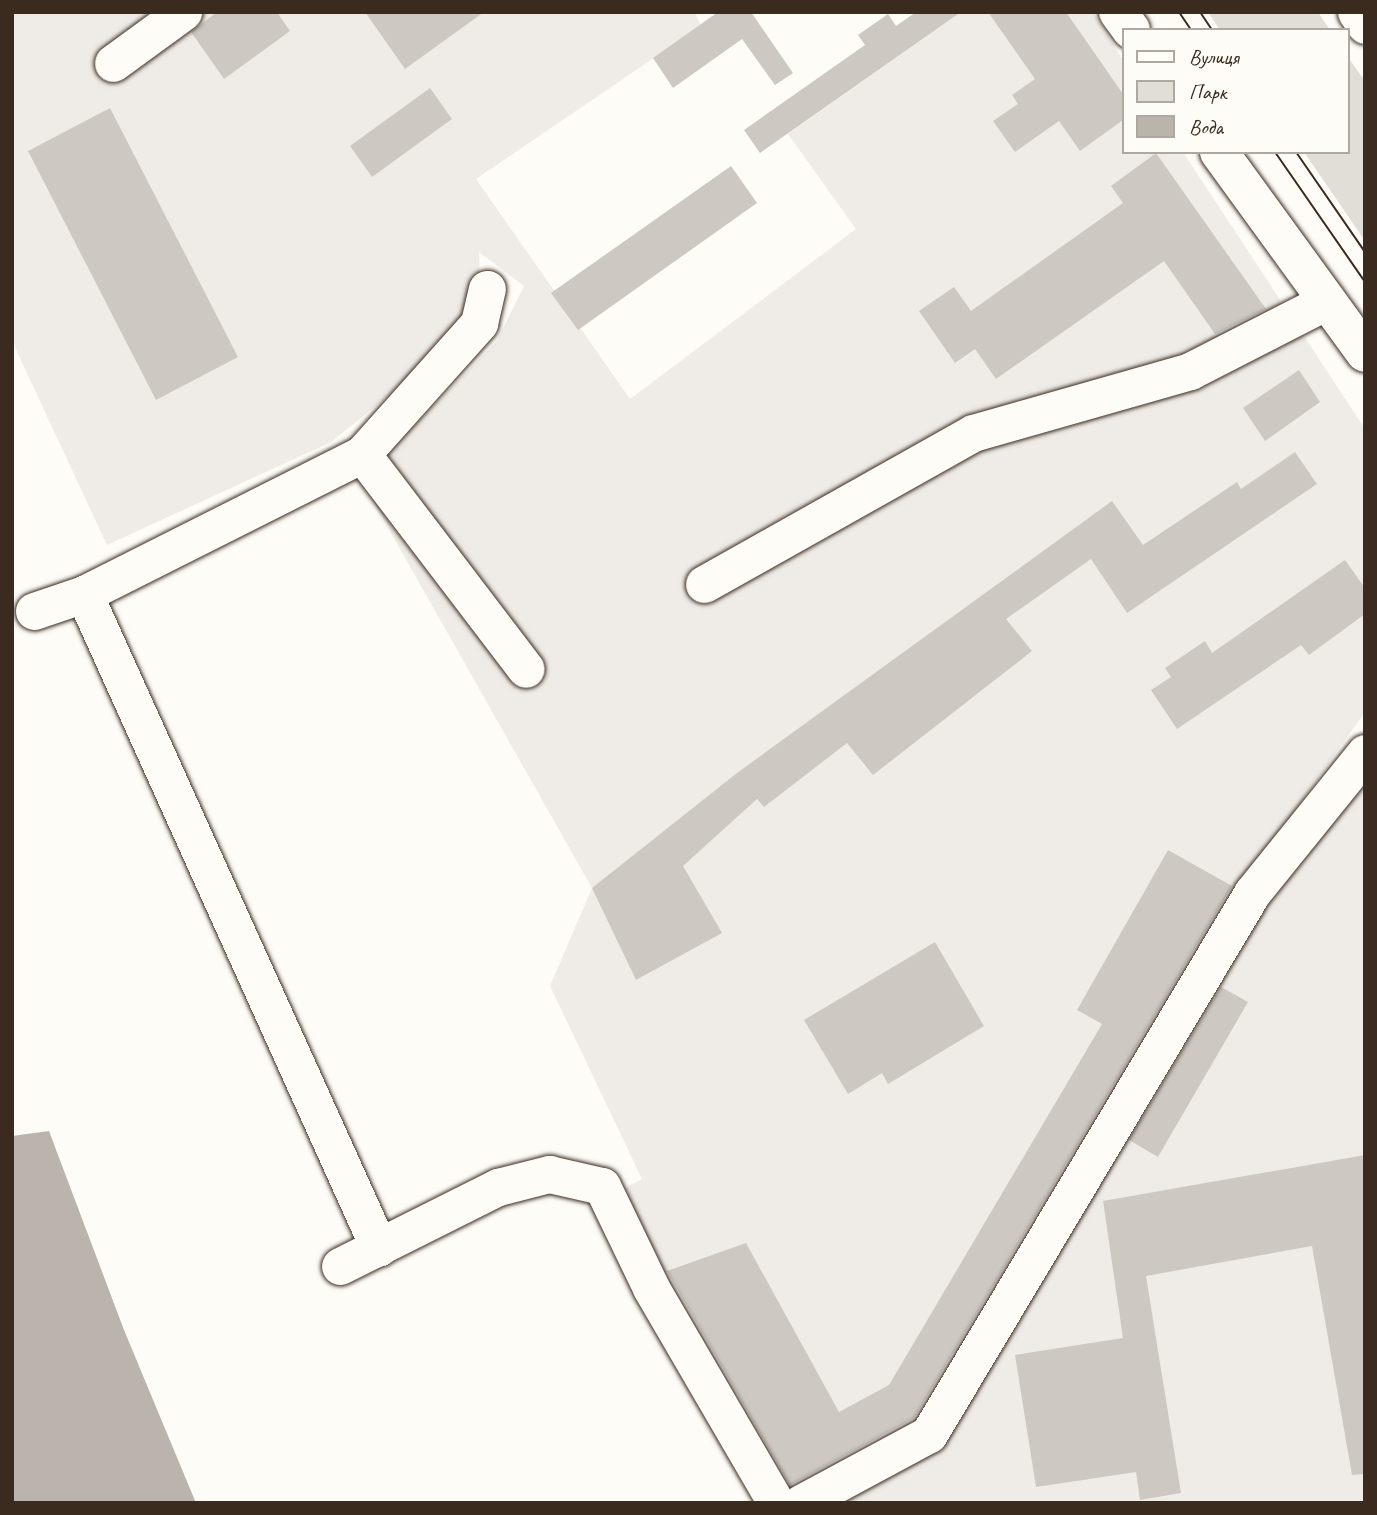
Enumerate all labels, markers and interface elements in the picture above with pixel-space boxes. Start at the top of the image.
legend [1122,28,1349,154]
text: Вулиця [1189,44,1239,70]
text: Парк [1189,79,1226,105]
text: Вода [1189,114,1223,140]

